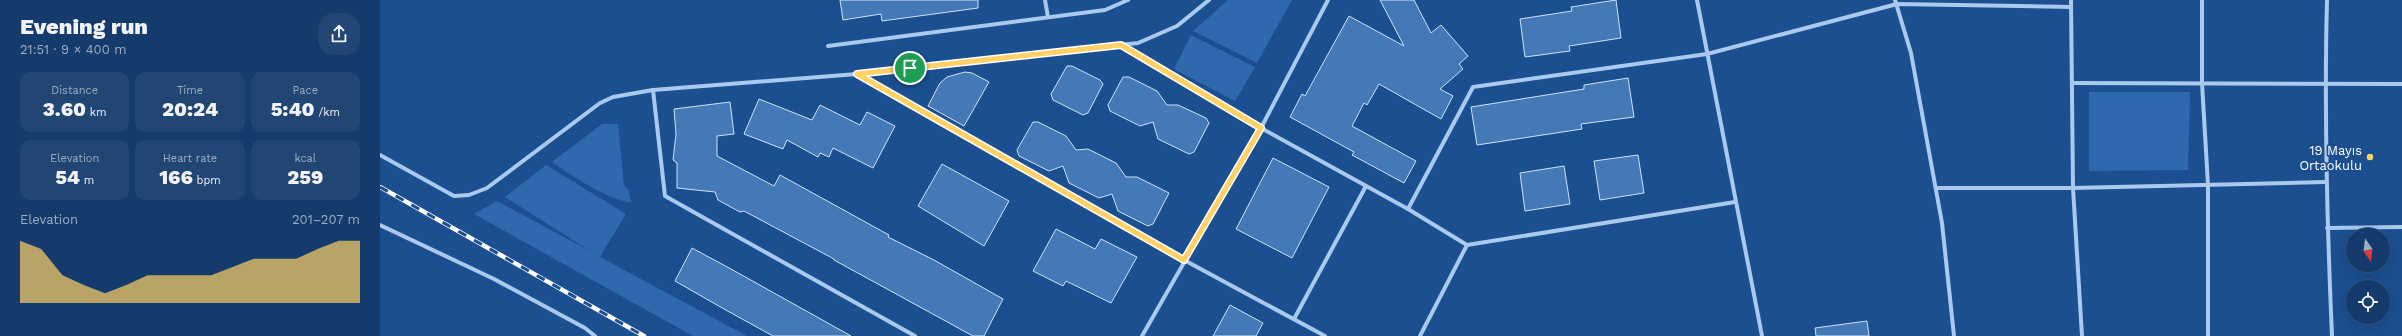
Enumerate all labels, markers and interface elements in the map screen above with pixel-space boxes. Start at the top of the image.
button: share [318,13,360,55]
text: Evening run [20,14,148,39]
text: 21:51 · 9 × 400 m [20,42,127,57]
pin [893,51,927,85]
icon: arrive [899,57,921,79]
text: Distance [51,84,98,97]
text: Time [177,84,203,97]
text: Pace [293,84,318,97]
text: 3.60 [43,97,86,121]
text: 20:24 [162,97,218,121]
text: 5:40 [271,97,315,121]
text: km [86,106,107,119]
text: /km [315,106,340,119]
place label: 19 Mayıs Ortaokulu [2299,143,2362,173]
text: Elevation [50,152,99,165]
text: Heart rate [163,152,217,165]
text: kcal [294,152,316,165]
marker: 19 Mayıs Ortaokulu [2365,152,2375,162]
text: 54 [55,165,80,189]
text: 166 [159,165,193,189]
text: 259 [287,165,323,189]
text: m [80,174,94,187]
text: bpm [193,174,221,187]
text: Elevation [20,212,78,227]
text: 201–207 m [292,212,360,227]
north arrow [2346,228,2390,272]
map controls [2346,228,2390,324]
button: locate [2346,280,2390,324]

